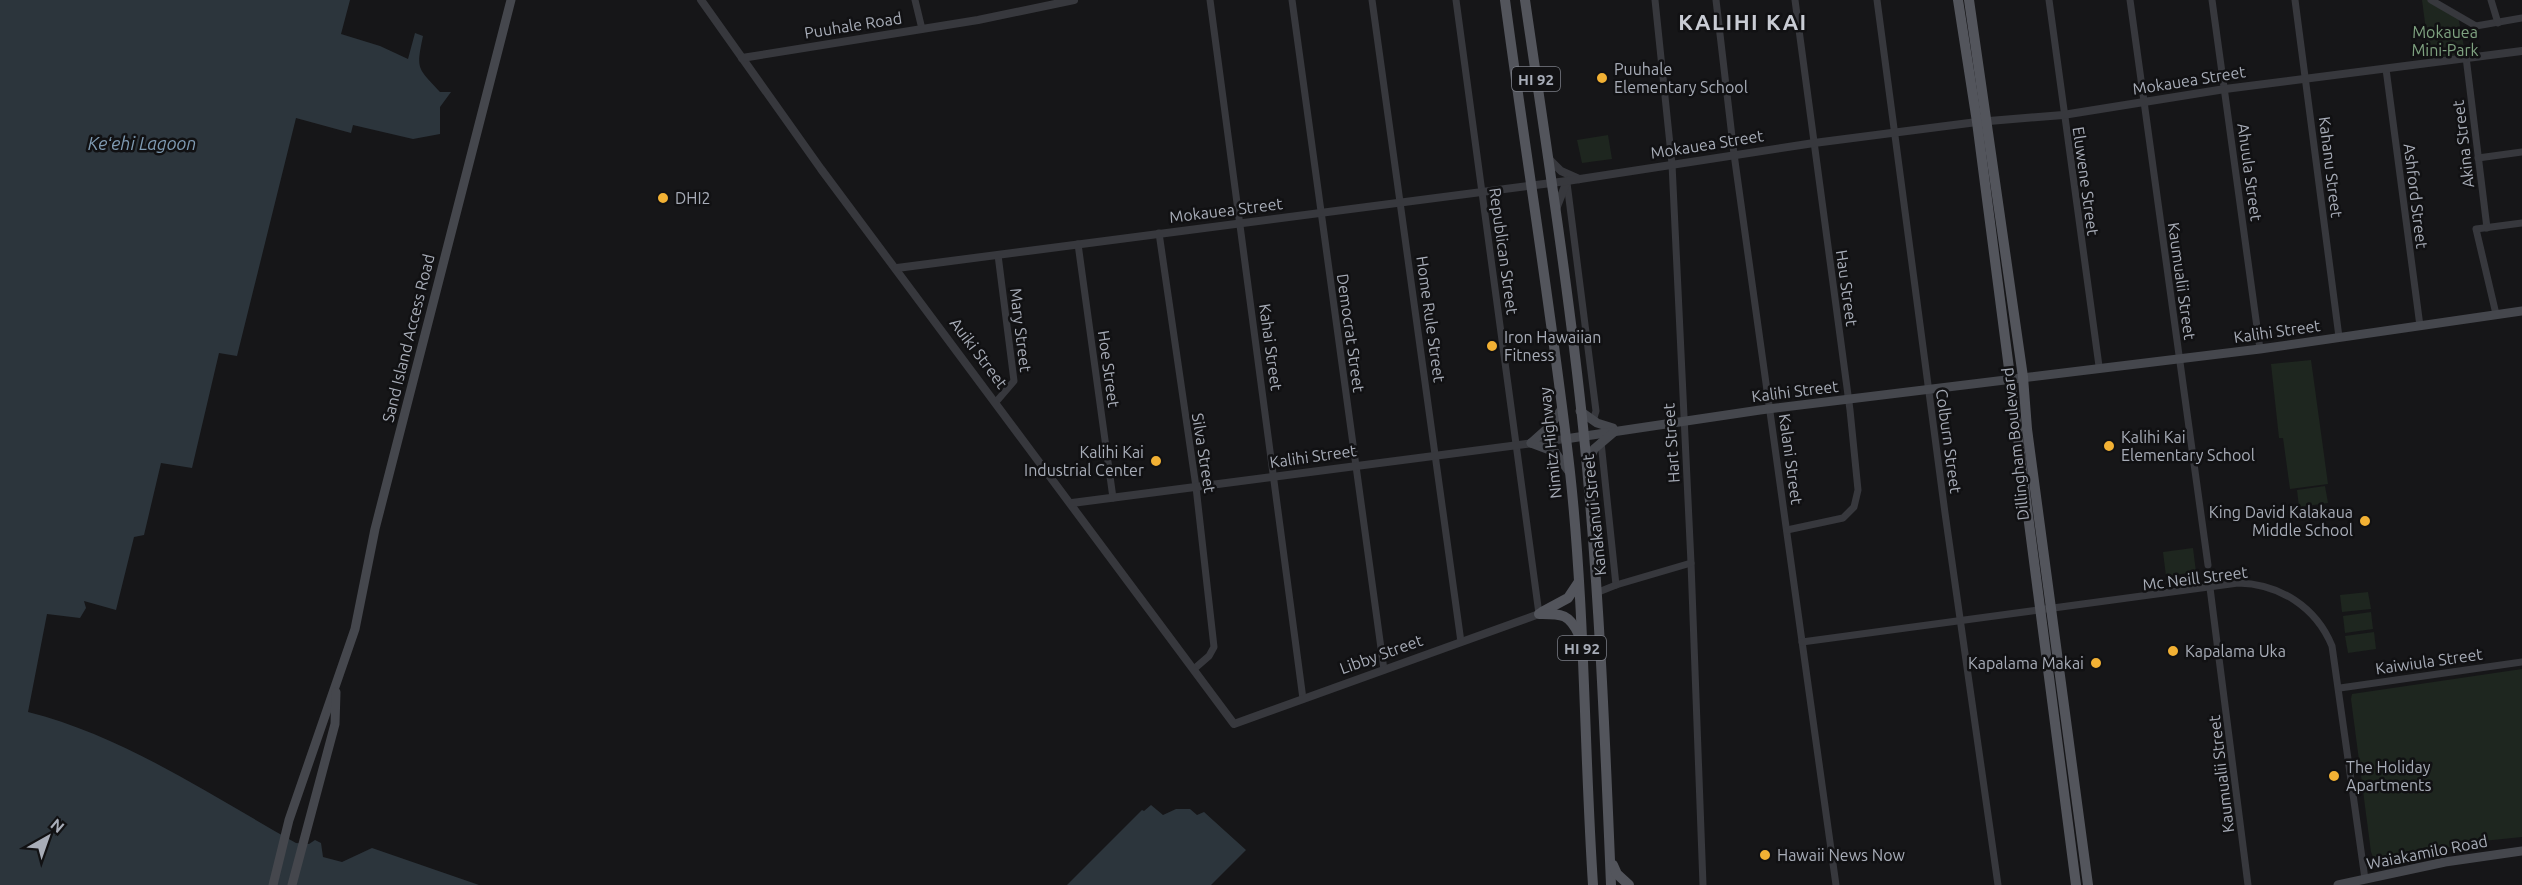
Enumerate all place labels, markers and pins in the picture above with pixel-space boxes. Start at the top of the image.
place label: Puuhale Elementary School [1614,60,1748,96]
marker: Puuhale Elementary School [1595,71,1609,85]
place label: DHI2 [675,189,711,207]
marker: DHI2 [656,191,670,205]
place label: Iron Hawaiian Fitness [1504,328,1601,364]
marker: Iron Hawaiian Fitness [1485,339,1499,353]
place label: Kalihi Kai Elementary School [2121,428,2255,464]
marker: Kalihi Kai Elementary School [2102,439,2116,453]
place label: Kalihi Kai Industrial Center [1024,443,1144,479]
marker: Kalihi Kai Industrial Center [1149,454,1163,468]
place label: King David Kalakaua Middle School [2209,503,2353,539]
marker: King David Kalakaua Middle School [2358,514,2372,528]
place label: Kapalama Uka [2185,642,2286,660]
marker: Kapalama Uka [2166,644,2180,658]
place label: Kapalama Makai [1968,654,2084,672]
marker: Kapalama Makai [2089,656,2103,670]
place label: The Holiday Apartments [2346,758,2431,794]
marker: The Holiday Apartments [2327,769,2341,783]
place label: Hawaii News Now [1777,846,1905,864]
marker: Hawaii News Now [1758,848,1772,862]

